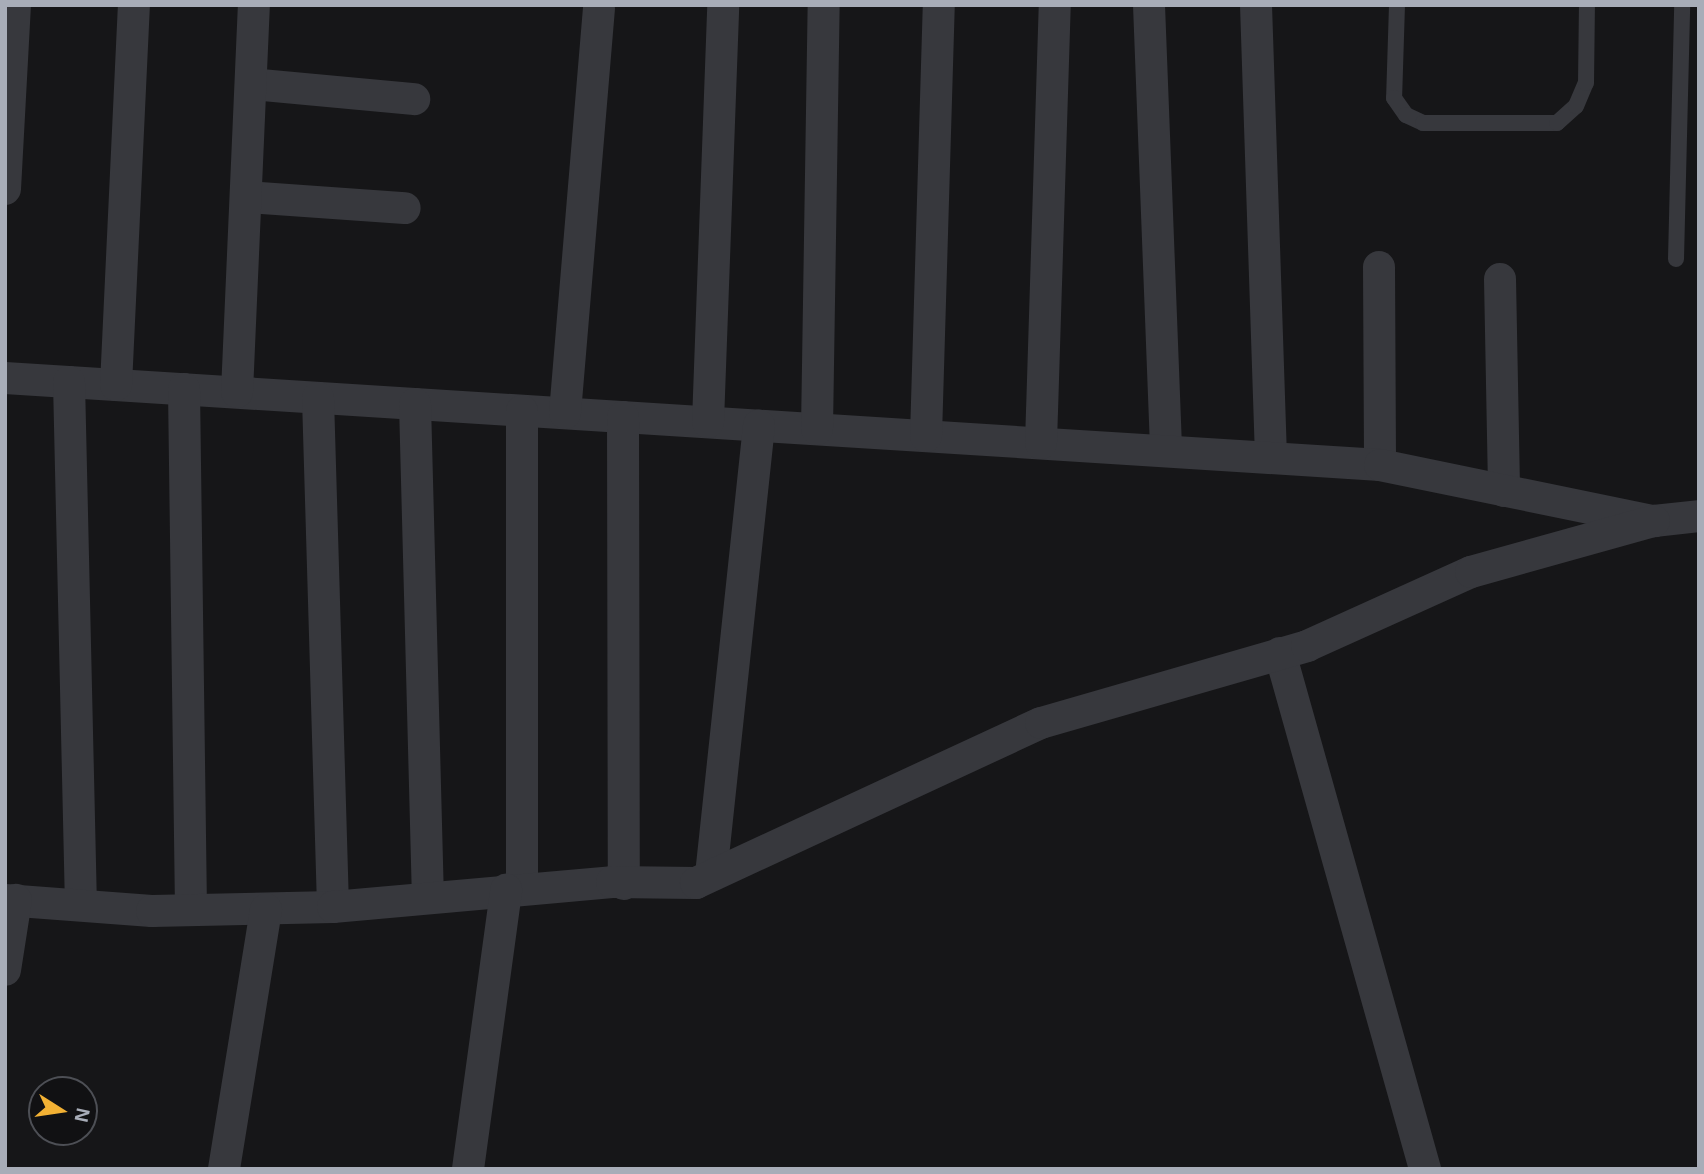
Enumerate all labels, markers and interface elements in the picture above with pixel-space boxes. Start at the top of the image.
north arrow [28,1076,98,1146]
text: N [70,1106,94,1124]

